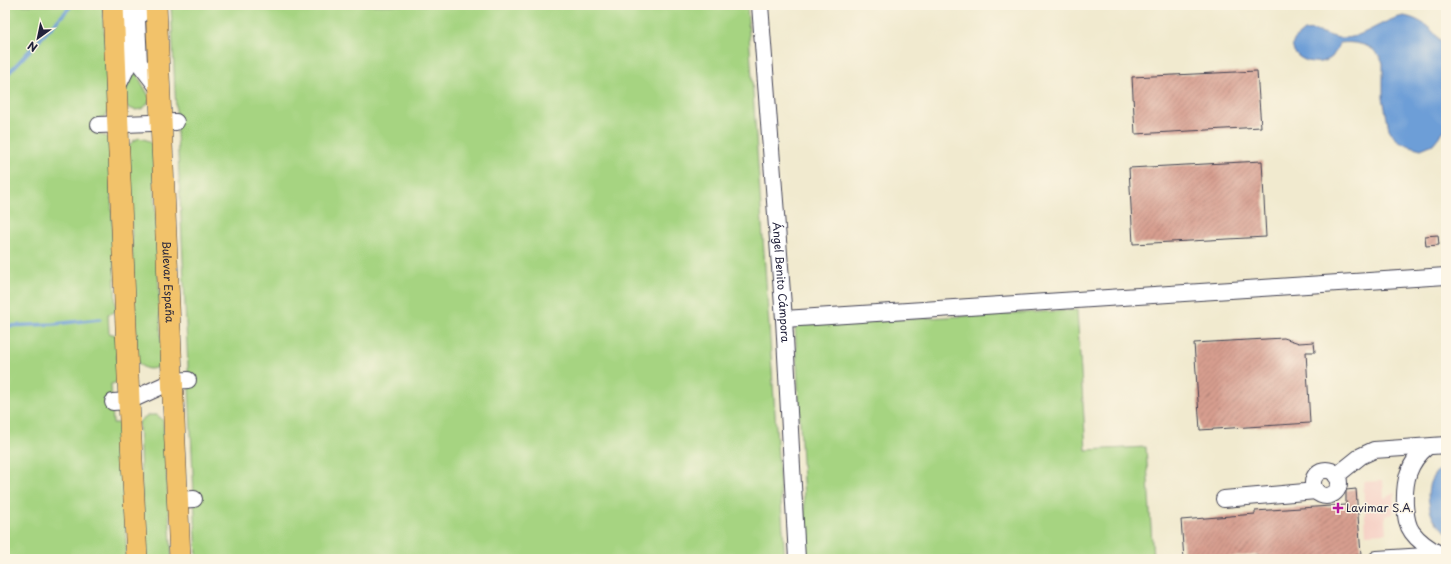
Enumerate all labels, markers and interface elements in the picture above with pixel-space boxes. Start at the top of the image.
north arrow [18,18,58,58]
text: N [24,37,41,56]
street label: Ángel Benito Cámpora [769,221,794,343]
street label: Bulevar España [158,240,179,323]
place label: Lavimar S.A. [1346,499,1414,516]
marker: Lavimar S.A. [1333,503,1343,513]

